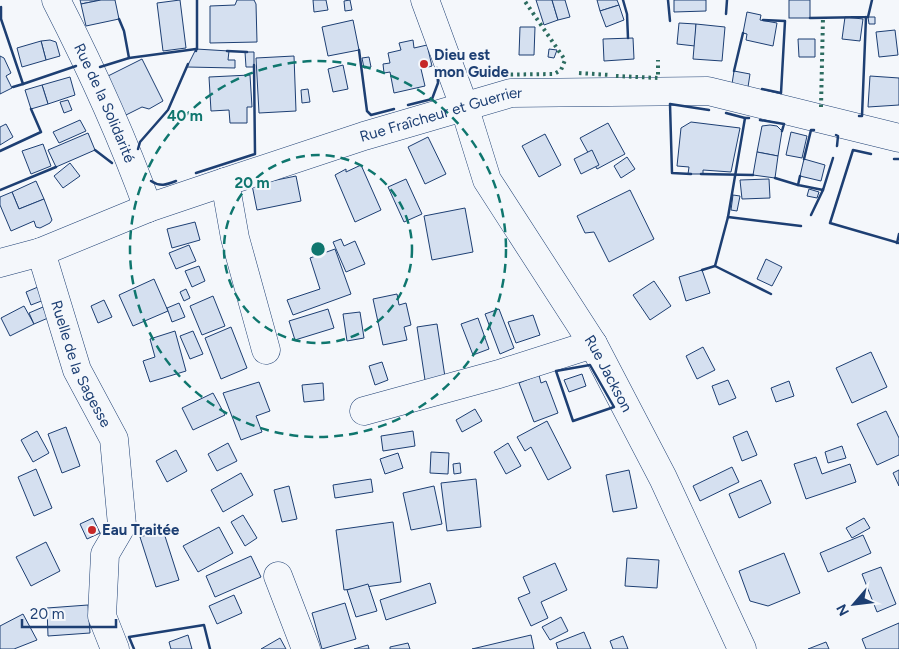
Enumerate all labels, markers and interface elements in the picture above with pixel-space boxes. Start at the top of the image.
street label: Rue de la Solidarité [70,40,139,165]
place label: Dieu est mon Guide [434,46,509,81]
marker: Dieu est mon Guide [418,58,430,70]
street label: Rue Fraîcheur et Guerrier [358,84,522,146]
text: 40 m [167,107,203,125]
text: 20 m [234,174,270,192]
centre of rings [309,240,327,258]
street label: Ruelle de la Sagesse [47,298,115,430]
street label: Rue Jackson [581,332,636,415]
place label: Eau Traitée [102,521,180,539]
marker: Eau Traitée [86,524,98,536]
north arrow [829,579,879,629]
scale bar [22,596,116,628]
text: N [833,601,853,619]
text: 20 m [30,605,64,623]

